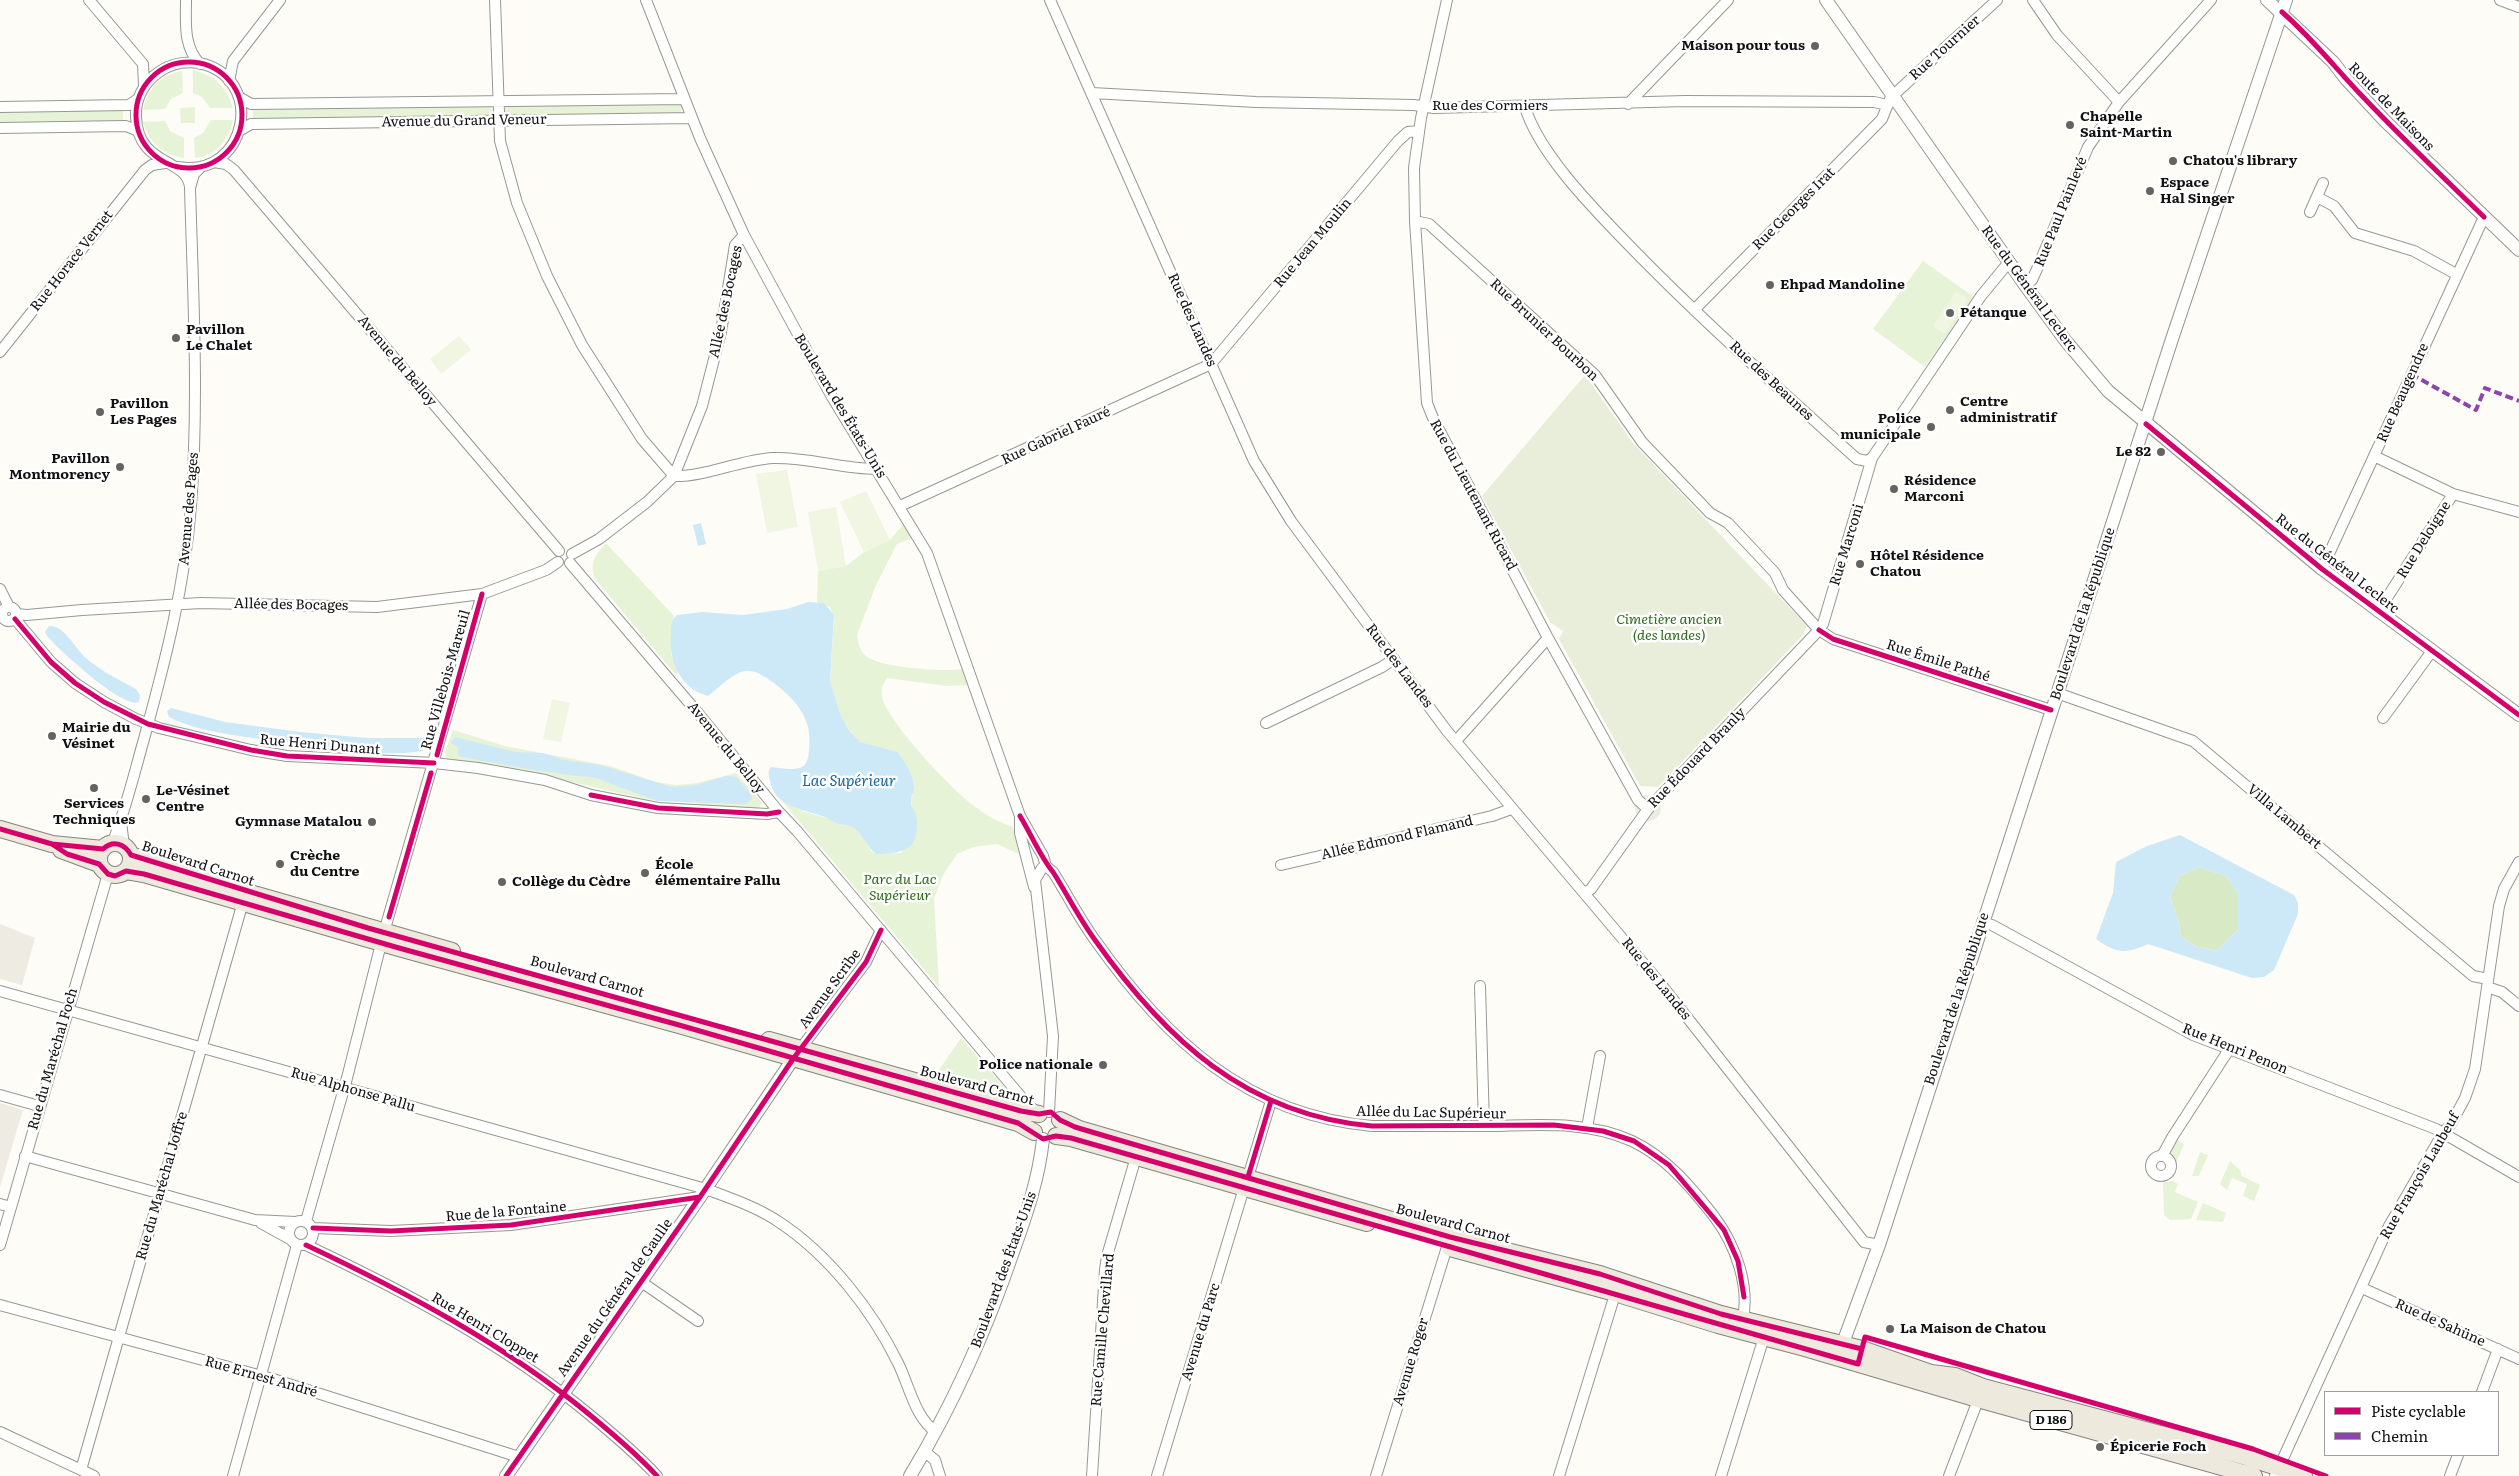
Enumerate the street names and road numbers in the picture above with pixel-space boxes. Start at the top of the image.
street label: Rue Tournier [1906,12,1984,84]
street label: Route de Maisons [2345,59,2437,155]
street label: Rue des Cormiers [1432,98,1548,114]
street label: Avenue du Grand Veneur [381,111,547,131]
street label: Rue Paul Painlevé [2031,155,2091,269]
street label: Rue Georges Irat [1749,164,1839,254]
street label: Rue Jean Moulin [1271,195,1355,291]
street label: Rue Horace Vernet [27,207,117,315]
street label: Rue du Général Leclerc [1977,222,2081,356]
street label: Allée des Bocages [706,244,746,360]
street label: Rue des Landes [1164,271,1220,369]
street label: Rue Brunier Bourbon [1486,275,1602,385]
street label: Avenue du Belloy [354,312,440,410]
street label: Boulevard des États-Unis [790,331,890,481]
street label: Rue des Beaunes [1726,338,1816,424]
street label: Rue Beaugendre [2374,341,2432,445]
street label: Rue Gabriel Fauré [999,403,1113,469]
street label: Rue du Lieutenant Ricard [1426,417,1520,573]
street label: Avenue des Pages [176,452,202,566]
street label: Rue Deloigne [2394,498,2454,582]
street label: Rue Marconi [1827,502,1867,588]
street label: Rue du Général Leclerc [2272,510,2402,618]
street label: Boulevard de la République [2047,525,2119,703]
street label: Allée des Bocages [234,596,348,614]
street label: Rue Villebois-Mareuil [418,608,474,752]
street label: Rue des Landes [1362,621,1436,711]
street label: Rue Émile Pathé [1884,636,1992,686]
street label: Avenue du Belloy [684,699,768,797]
street label: Rue Édouard Branly [1645,704,1749,812]
street label: Rue Henri Dunant [259,731,381,759]
street label: Villa Lambert [2243,781,2325,853]
street label: Allée Edmond Flamand [1319,812,1475,864]
street label: Boulevard Carnot [139,838,257,890]
street label: Boulevard de la République [1921,910,1993,1088]
street label: Rue des Landes [1618,935,1694,1023]
street label: Avenue Scribe [796,946,864,1032]
street label: Boulevard Carnot [528,953,646,1001]
street label: Rue du Maréchal Foch [25,986,81,1132]
street label: Rue Henri Penon [2180,1020,2290,1078]
street label: Boulevard Carnot [918,1063,1036,1109]
street label: Rue Alphonse Pallu [289,1064,417,1116]
street label: Allée du Lac Supérieur [1356,1103,1506,1123]
street label: Rue du Maréchal Joffre [133,1110,191,1262]
street label: Rue François Laubeuf [2377,1110,2463,1242]
street label: Boulevard des États-Unis [968,1190,1040,1350]
street label: Rue de la Fontaine [445,1198,567,1226]
street label: Boulevard Carnot [1394,1201,1512,1247]
street label: Avenue du Général de Gaulle [554,1216,676,1380]
street label: Rue Camille Chevillard [1088,1253,1118,1407]
street label: Avenue du Parc [1178,1281,1224,1383]
street label: Rue Henri Cloppet [428,1289,542,1367]
street label: Rue de Sahüne [2392,1296,2488,1350]
street label: Avenue Roger [1390,1316,1432,1408]
street label: Rue Ernest André [203,1353,319,1401]
road number: D 186 [2030,1410,2072,1430]

